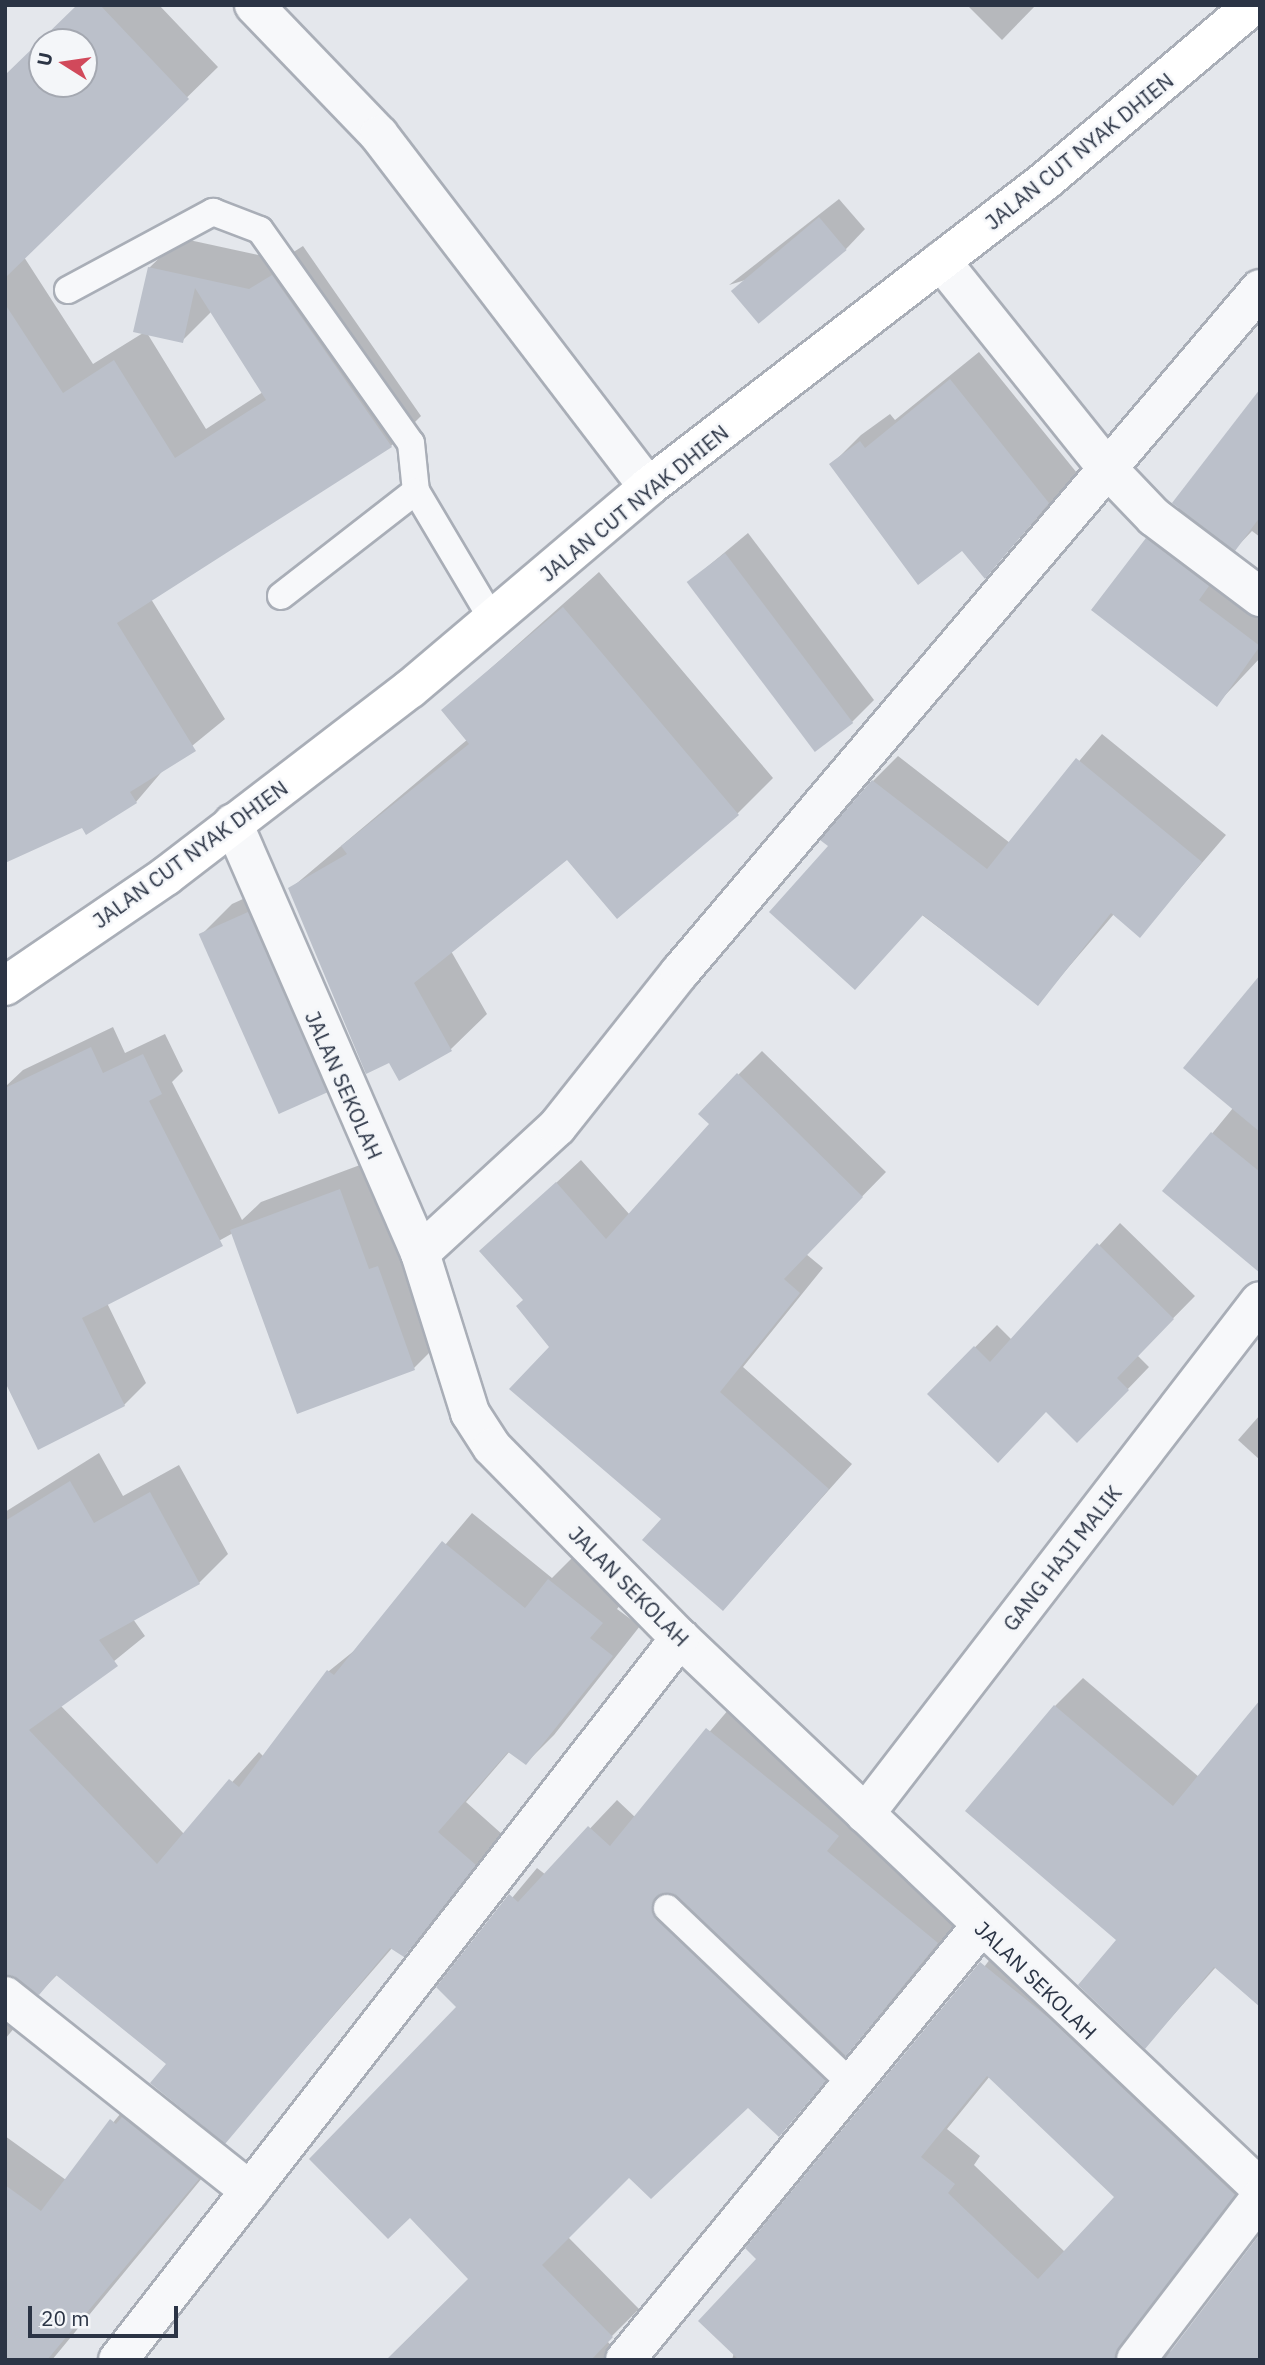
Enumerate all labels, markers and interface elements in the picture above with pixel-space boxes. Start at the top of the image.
north arrow [28,28,98,98]
text: U [31,50,58,68]
street label: JALAN CUT NYAK DHIEN [980,67,1178,235]
street label: JALAN CUT NYAK DHIEN [535,419,733,587]
street label: JALAN CUT NYAK DHIEN [88,775,292,933]
street label: JALAN SEKOLAH [300,1007,388,1163]
street label: GANG HAJI MALIK [997,1480,1127,1636]
street label: JALAN SEKOLAH [564,1521,694,1651]
street label: JALAN SEKOLAH [970,1916,1102,2044]
scale bar [32,2292,182,2336]
text: 20 m [41,2304,90,2332]

